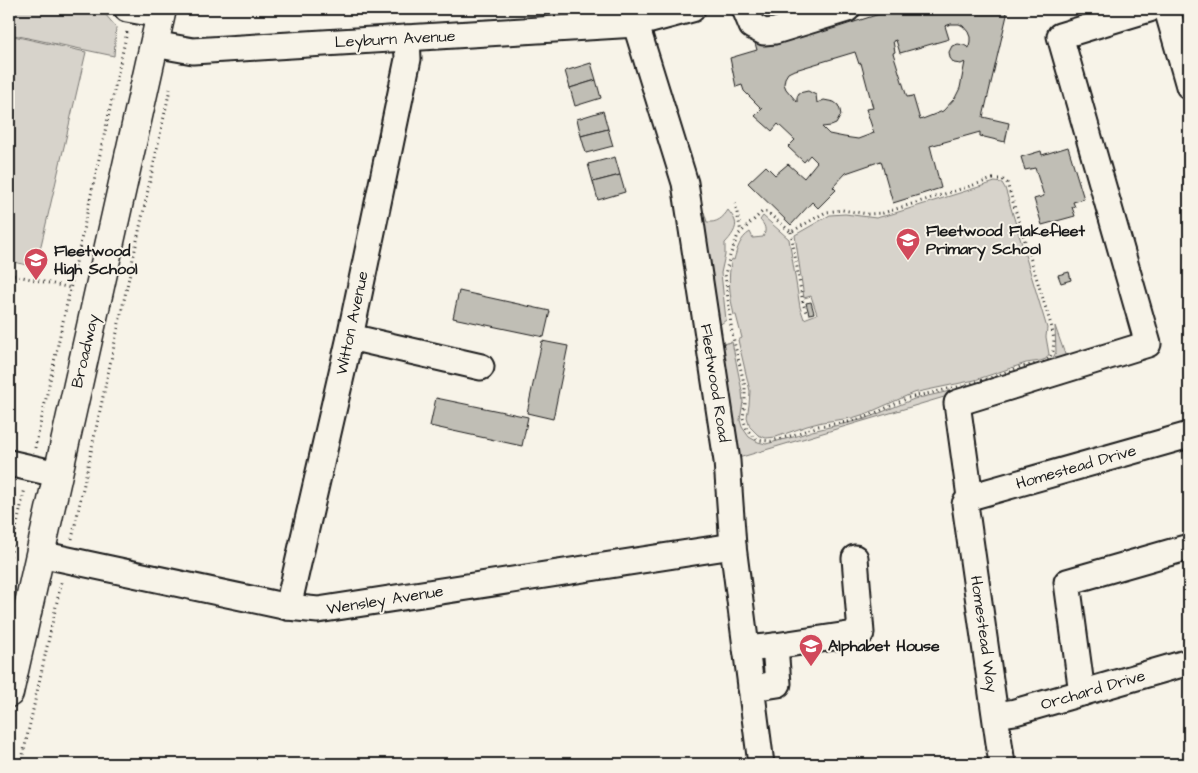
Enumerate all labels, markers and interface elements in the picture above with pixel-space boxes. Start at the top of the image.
street label: Leyburn Avenue [334,25,456,54]
place label: Fleetwood Flakefleet Primary School [926,220,1085,261]
school or university icon: Fleetwood Flakefleet Primary School [895,227,921,261]
place label: Fleetwood High School [54,240,138,282]
school or university icon: Fleetwood High School [23,247,49,281]
street label: Witton Avenue [330,269,374,377]
street label: Broadway [66,312,105,390]
street label: Fleetwood Road [695,322,735,444]
street label: Homestead Drive [1013,439,1139,495]
street label: Homestead Way [964,574,1003,694]
street label: Wensley Avenue [325,580,446,621]
school or university icon: Alphabet House [798,633,824,667]
place label: Alphabet House [828,635,940,657]
street label: Orchard Drive [1038,664,1148,715]

